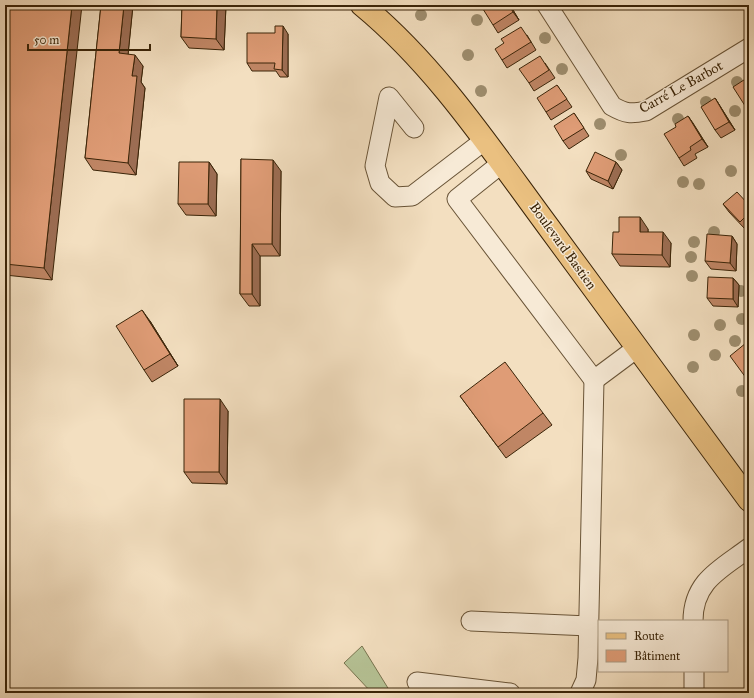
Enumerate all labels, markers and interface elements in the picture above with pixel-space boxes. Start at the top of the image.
scale bar [28,26,150,52]
text: 50 m [34,33,59,47]
street label: Carré Le Barbot [636,57,726,117]
street label: Boulevard Bastien [526,199,601,293]
legend [598,620,728,672]
text: Route [634,629,664,643]
text: Bâtiment [634,649,681,663]

